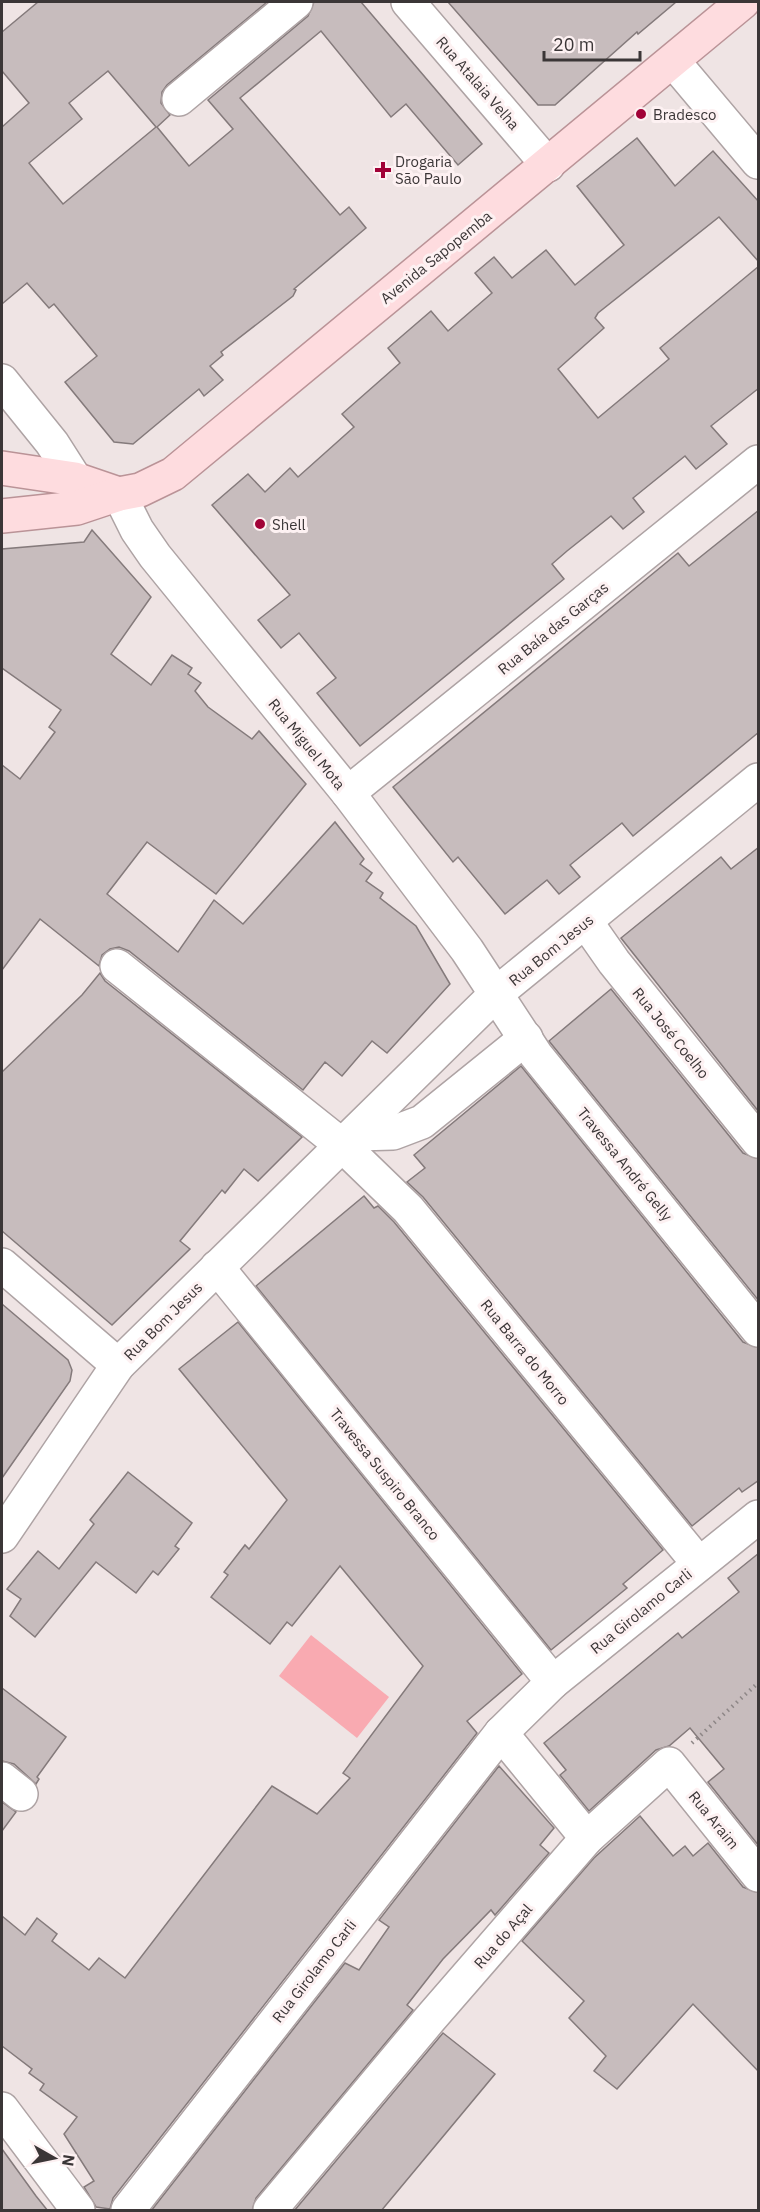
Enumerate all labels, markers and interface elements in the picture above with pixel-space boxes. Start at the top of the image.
scale bar [544,24,640,62]
street label: Rua Atalaia Velha [432,32,524,134]
text: 20 m [553,33,595,56]
place label: Bradesco [653,105,716,124]
marker: Bradesco [634,107,648,121]
place label: Drogaria São Paulo [395,152,462,188]
marker: Drogaria São Paulo [376,163,390,177]
street label: Avenida Sapopemba [376,206,496,308]
place label: Shell [272,515,306,534]
marker: Shell [253,517,267,531]
street label: Rua Baía das Garças [494,577,612,679]
street label: Rua Miguel Mota [264,695,350,793]
street label: Rua Bom Jesus [505,910,597,990]
street label: Rua José Coelho [628,984,714,1082]
street label: Travessa André Gelly [573,1103,677,1225]
street label: Rua Bom Jesus [120,1278,206,1364]
street label: Rua Barra do Morro [477,1295,573,1409]
street label: Travessa Suspiro Branco [326,1404,444,1544]
street label: Rua Girolamo Carli [586,1564,696,1658]
street label: Rua Araim [685,1787,743,1853]
street label: Rua do Açal [470,1900,536,1972]
street label: Rua Girolamo Carli [268,1916,360,2026]
north arrow [24,2128,84,2188]
text: N [58,2153,80,2168]

